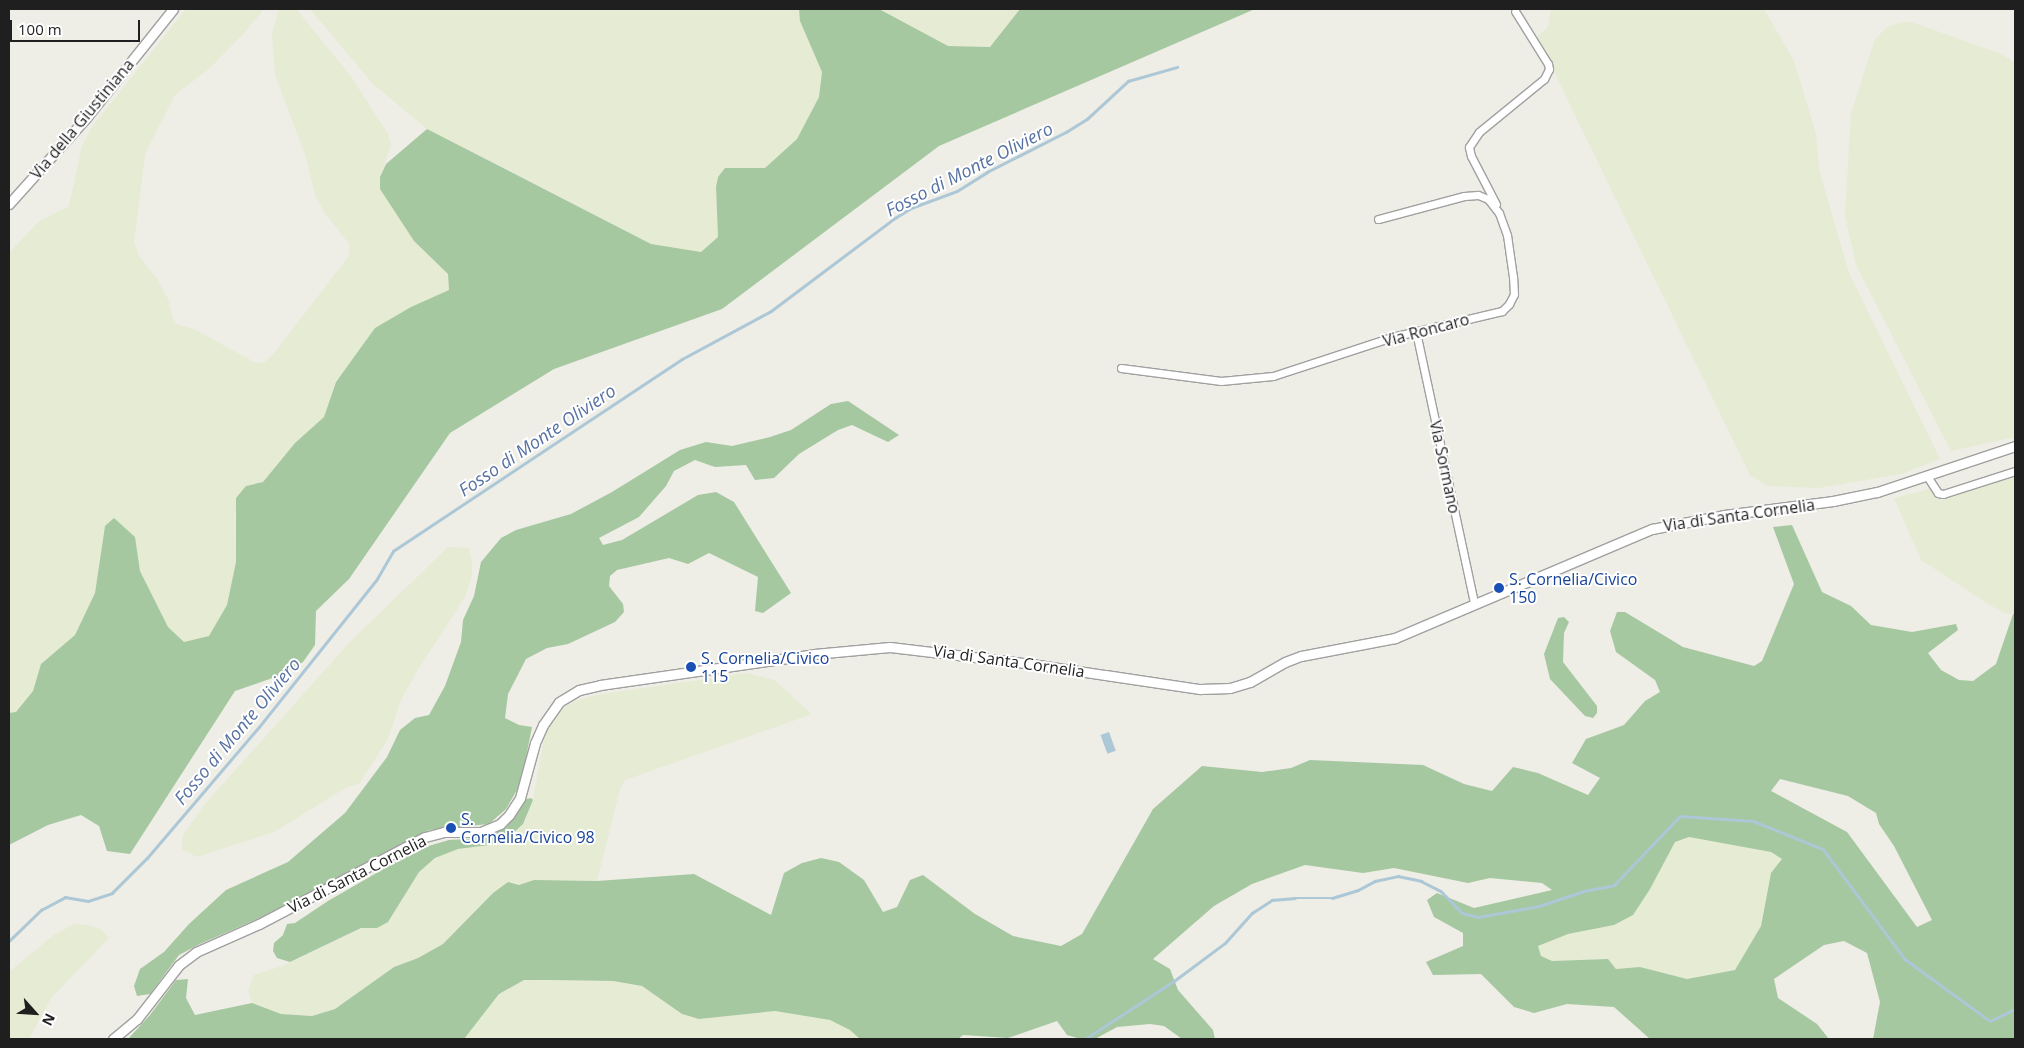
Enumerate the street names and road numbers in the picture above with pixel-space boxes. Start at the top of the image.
street label: Via della Giustiniana [26,55,138,183]
street label: Via Roncaro [1381,309,1471,351]
street label: Via Sormano [1426,419,1464,515]
street label: Via di Santa Cornelia [1662,495,1816,535]
street label: Via di Santa Cornelia [932,641,1086,681]
street label: Via di Santa Cornelia [285,831,429,917]

